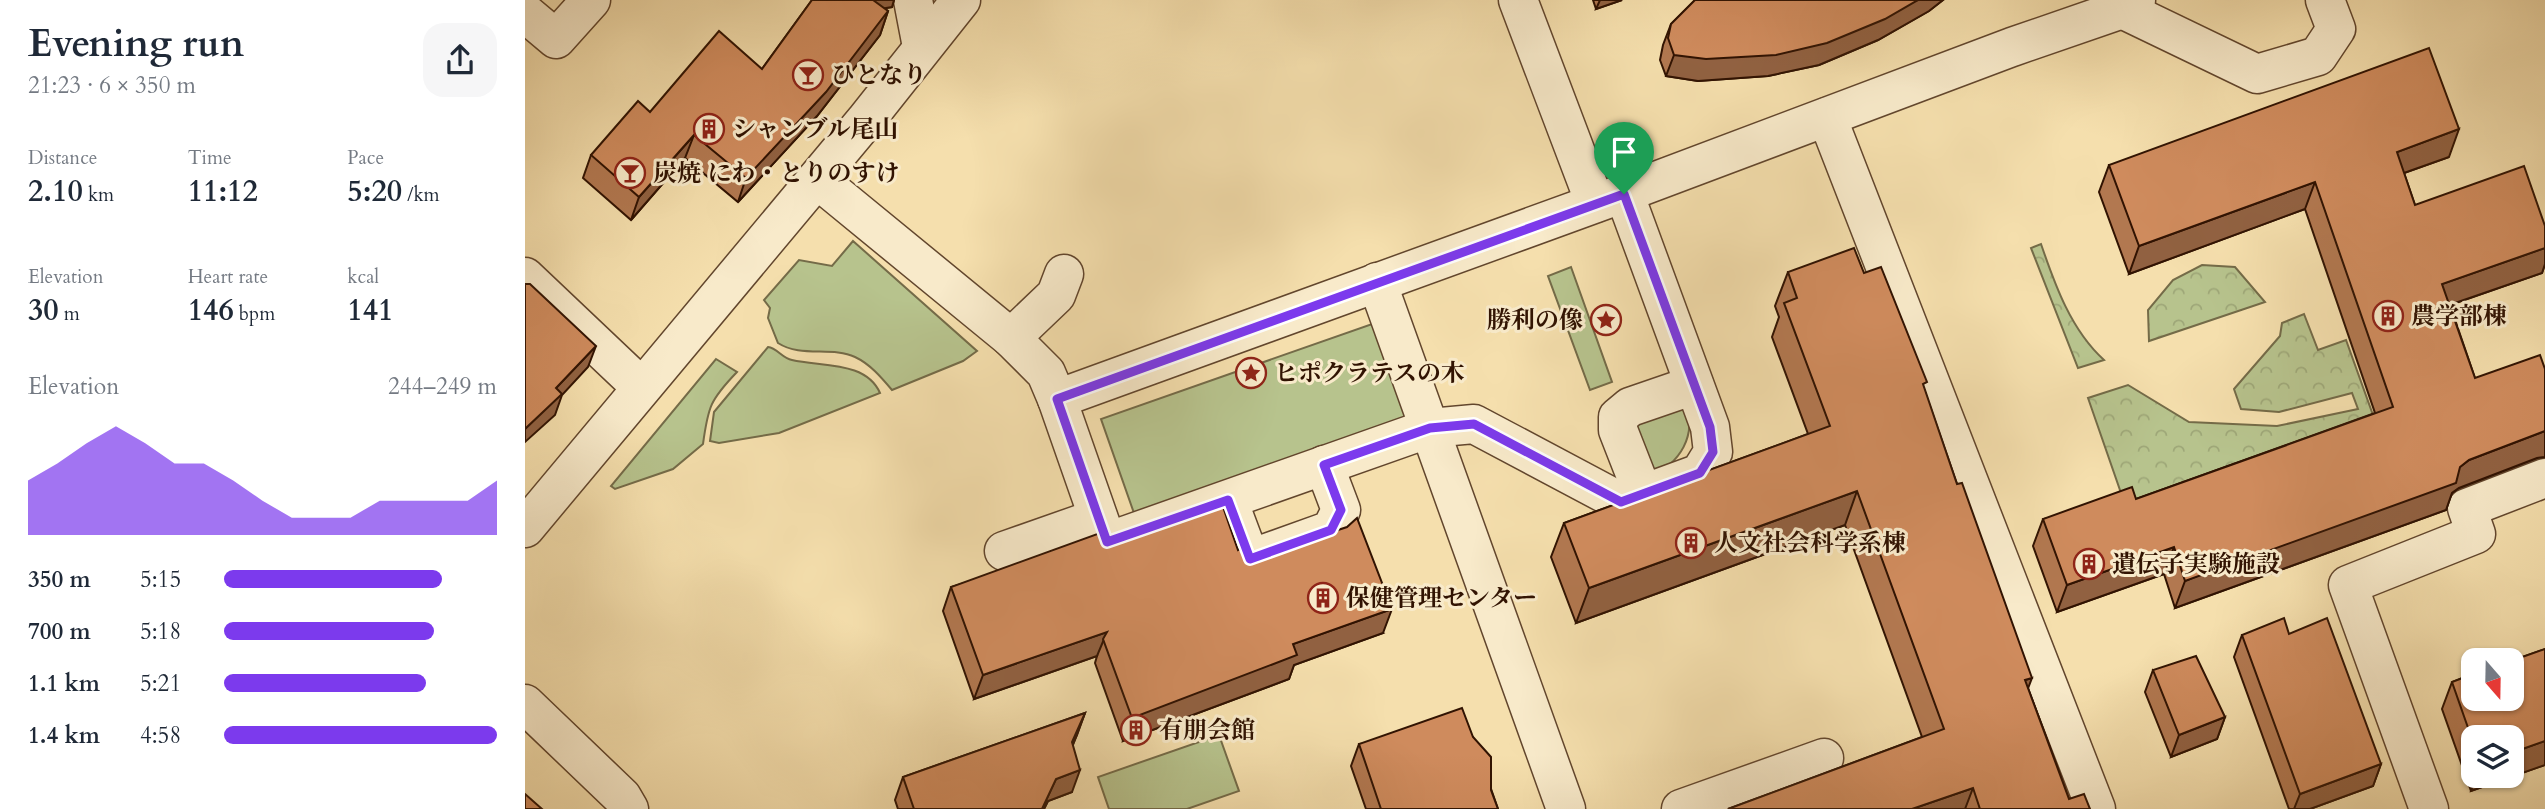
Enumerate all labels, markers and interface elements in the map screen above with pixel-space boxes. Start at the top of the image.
text: Evening run [28,18,244,70]
button: share [423,23,497,97]
bar icon: ひとなり [791,58,825,92]
place label: ひとなり [831,59,927,92]
text: 21:23 · 6 × 350 m [28,70,196,101]
building icon: シャンブル尾山 [692,112,726,146]
place label: シャンブル尾山 [732,113,899,146]
pin [1594,122,1654,194]
icon: arrive [1605,133,1643,171]
text: Distance [28,145,97,171]
text: Time [188,145,232,171]
text: Pace [347,145,384,171]
bar icon: 炭焼 にわ・とりのすけ [613,156,647,190]
place label: 炭焼 にわ・とりのすけ [653,157,899,190]
text: 2.10 [28,171,83,212]
text: 11:12 [188,171,258,212]
text: 5:20 [347,171,402,212]
text: km [83,182,114,208]
text: /km [402,182,440,208]
text: Elevation [28,264,103,290]
text: Heart rate [188,264,268,290]
text: kcal [347,264,379,290]
text: 30 [28,290,59,331]
text: 146 [188,290,234,331]
text: 141 [347,290,393,331]
building icon: 農学部棟 [2371,299,2405,333]
place label: 農学部棟 [2411,300,2507,333]
text: m [59,301,80,327]
text: bpm [234,301,275,327]
place icon: 勝利の像 [1589,303,1623,337]
place label: 勝利の像 [1487,304,1583,337]
place icon: ヒポクラテスの木 [1234,356,1268,390]
place label: ヒポクラテスの木 [1274,357,1465,390]
text: Elevation [28,371,119,402]
text: 244–249 m [388,371,497,402]
building icon: 人文社会科学系棟 [1674,526,1708,560]
place label: 人文社会科学系棟 [1714,527,1906,560]
building icon: 遺伝子実験施設 [2072,547,2106,581]
place label: 遺伝子実験施設 [2112,548,2280,581]
text: 350 m [28,564,91,595]
text: 5:15 [140,564,181,595]
building icon: 保健管理センター [1306,581,1340,615]
place label: 保健管理センター [1346,582,1537,615]
text: 700 m [28,616,91,647]
text: 5:18 [140,616,181,647]
north arrow [2461,648,2523,710]
map controls [2461,648,2524,788]
text: 1.1 km [28,668,100,699]
text: 5:21 [140,668,181,699]
building icon: 有朋会館 [1119,713,1153,747]
place label: 有朋会館 [1159,714,1255,747]
text: 1.4 km [28,720,100,751]
text: 4:58 [140,720,181,751]
button: layers [2461,725,2524,788]

